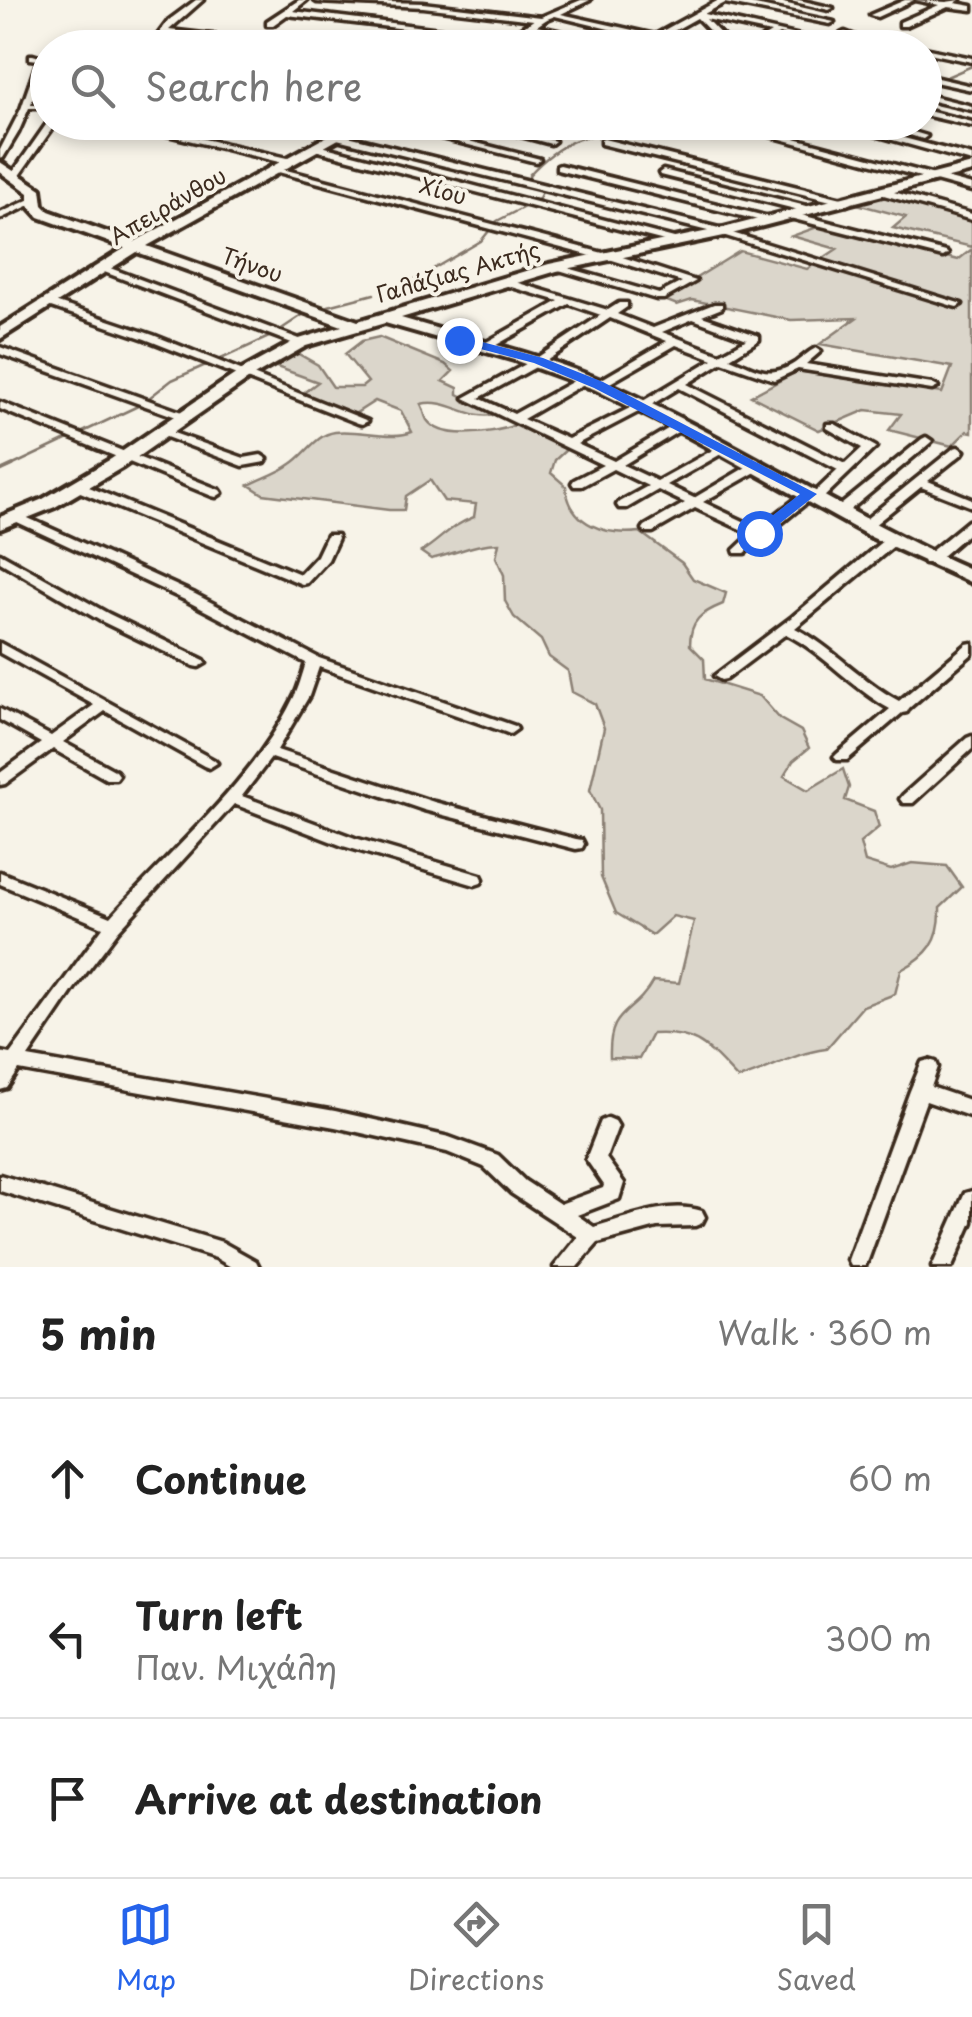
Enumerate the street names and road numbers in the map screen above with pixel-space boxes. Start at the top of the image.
street label: Απειράνθου [103,158,232,251]
street label: Χίου [416,167,471,212]
street label: Γαλάζιας Ακτής [372,231,543,310]
street label: Τήνου [217,238,288,289]

